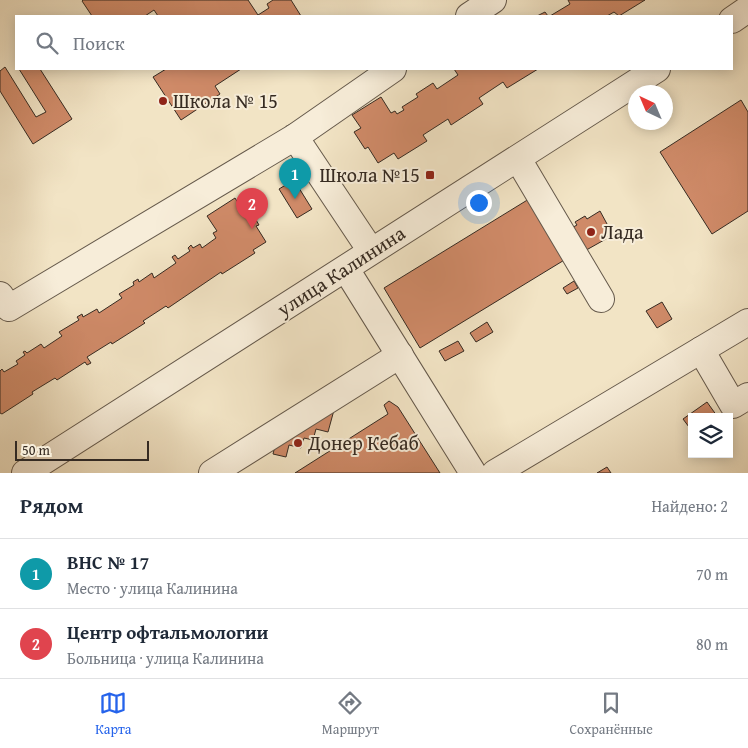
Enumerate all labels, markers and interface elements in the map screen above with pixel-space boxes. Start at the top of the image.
search box [15,15,733,70]
icon: search [33,29,61,57]
text: Поиск [73,29,125,57]
north arrow [628,85,673,130]
place label: Школа № 15 [173,86,278,115]
marker: Школа № 15 [157,95,169,107]
pin: 1 [279,158,311,199]
place label: Школа №15 [320,160,420,189]
marker: Школа №15 [424,169,436,181]
pin: 2 [236,188,268,229]
your location [466,190,492,216]
place label: Лада [601,217,644,246]
street label: улица Калинина [270,218,411,324]
marker: Лада [585,226,597,238]
map controls [688,413,733,458]
button: layers [688,413,733,458]
place label: Донер Кебаб [307,428,419,457]
marker: Донер Кебаб [292,437,304,449]
scale bar [15,438,149,461]
text: 50 m [22,440,50,460]
text: Рядом [20,490,83,521]
text: Найдено: 2 [651,494,728,518]
text: ВНС № 17 [67,548,149,576]
text: 1 [32,562,40,586]
text: 70 m [696,562,728,586]
text: Место · улица Калинина [67,576,238,600]
text: Центр офтальмологии [67,618,268,646]
text: 2 [32,632,40,656]
text: 80 m [696,632,728,656]
text: Больница · улица Калинина [67,646,264,670]
tab: Карта [95,689,131,739]
tab: Маршрут [322,689,379,739]
tab: Сохранённые [569,689,653,739]

